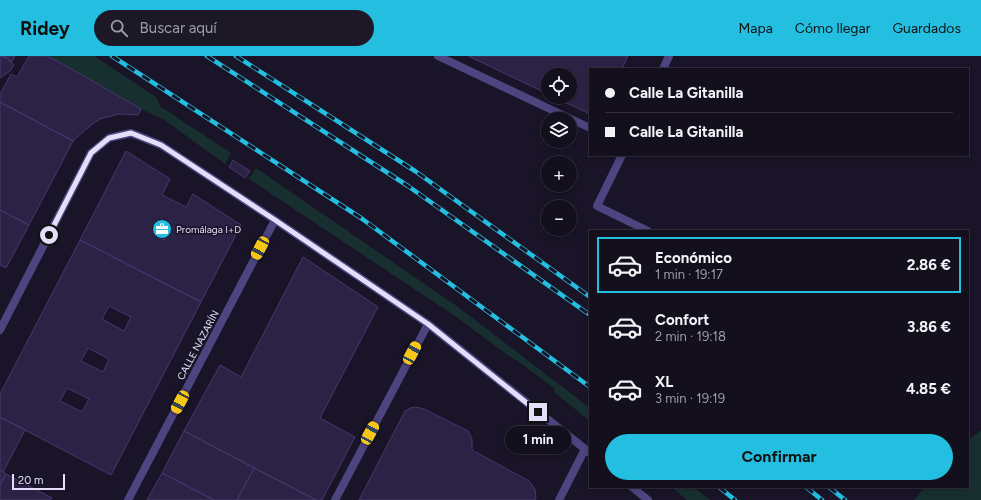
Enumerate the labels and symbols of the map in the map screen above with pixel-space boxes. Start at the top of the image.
office icon: Promálaga I+D [151,218,173,240]
place label: Promálaga I+D [176,223,241,236]
route start [40,226,58,244]
car [249,235,271,261]
street label: CALLE NAZARÍN [174,308,222,382]
car [401,340,423,366]
car [169,389,191,415]
route end [529,403,547,421]
car [359,420,381,446]
callout: 1 min [505,426,571,454]
scale bar [12,472,65,491]

